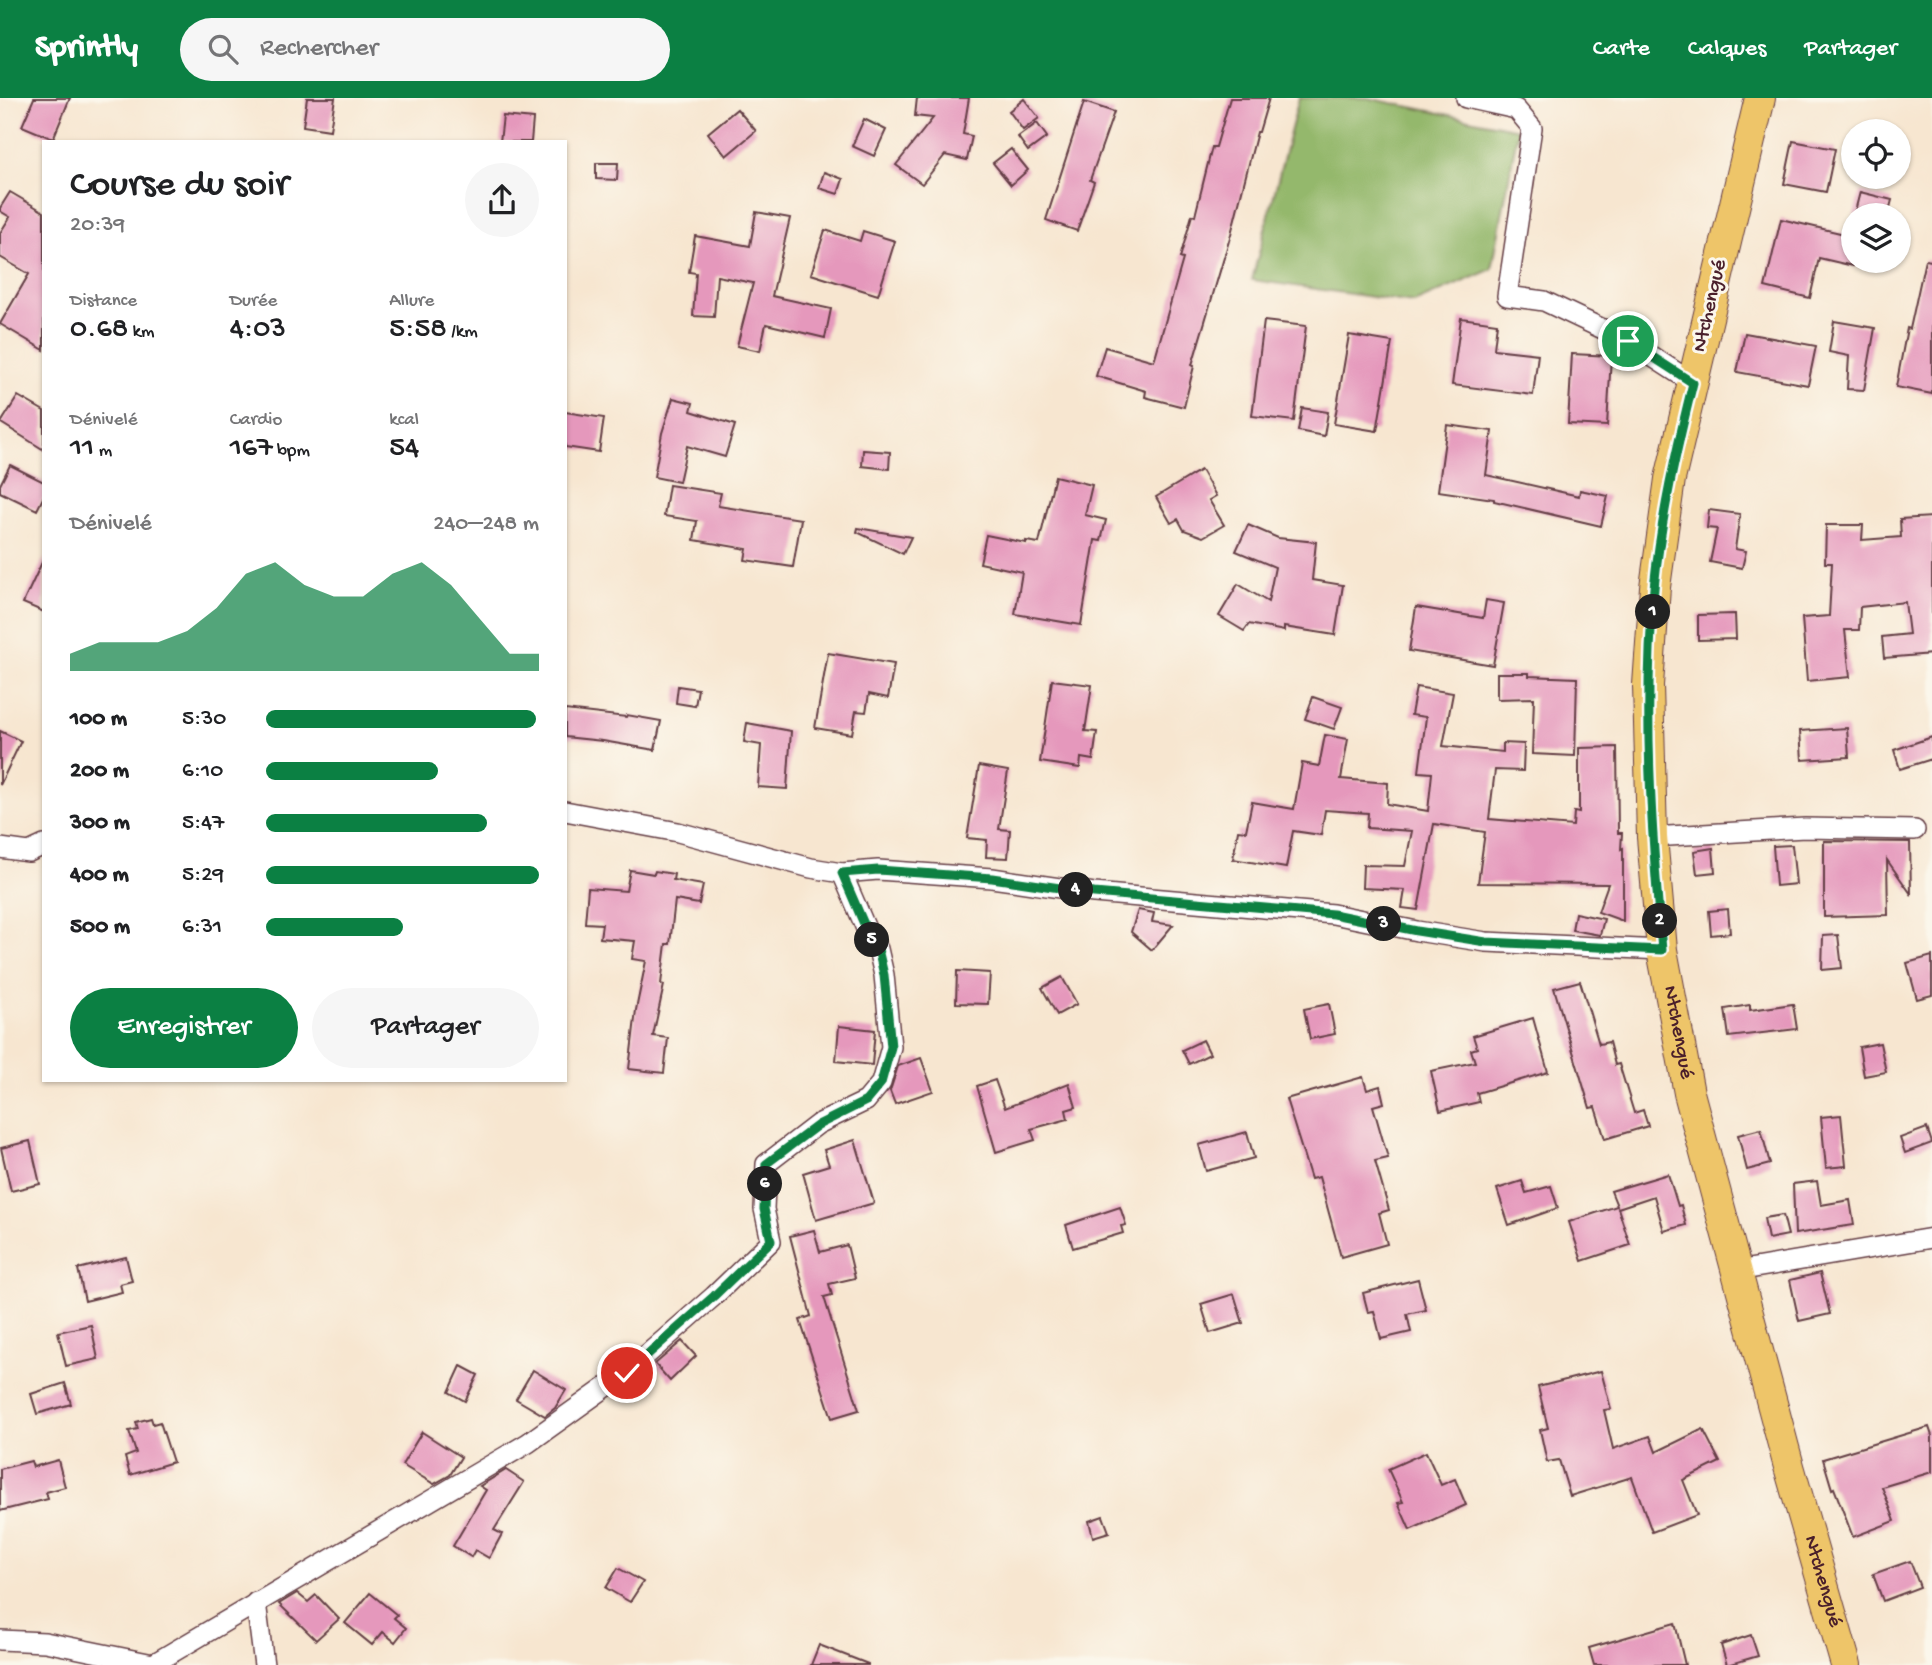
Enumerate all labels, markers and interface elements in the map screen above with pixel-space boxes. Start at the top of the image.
search box [180,18,670,81]
text: Sprintly [35,30,138,68]
icon: search [204,30,242,68]
text: Rechercher [260,34,378,65]
text: Carte [1593,35,1650,64]
text: Calques [1688,35,1766,64]
text: Partager [1804,35,1897,64]
map controls [1841,119,1911,273]
button: locate [1841,119,1911,189]
button: share [465,163,539,237]
text: Course du soir [70,164,289,208]
button: layers [1841,203,1911,273]
text: 20:39 [70,212,125,239]
street label: Ntchengué [1688,256,1734,355]
text: Distance [70,290,137,313]
text: Durée [230,290,277,313]
text: Allure [389,290,434,313]
pin [1598,311,1658,371]
text: 0.68 [70,313,128,348]
text: 4:03 [230,313,286,348]
text: 5:58 [389,313,447,348]
text: km [128,321,155,344]
text: /km [447,321,478,344]
icon: arrive [1609,322,1647,360]
text: Dénivelé [70,409,138,432]
text: Cardio [230,409,282,432]
text: kcal [389,409,419,432]
text: 11 [70,432,94,467]
text: 167 [230,432,273,467]
text: 54 [389,432,419,467]
text: m [94,440,112,463]
text: bpm [273,440,310,463]
text: Dénivelé [70,511,152,538]
text: 240–248 m [433,511,539,538]
pin: 1 [1636,594,1670,630]
text: 1 [1649,600,1656,623]
text: 100 m [70,706,127,733]
text: 5:30 [182,706,226,733]
text: 200 m [70,758,129,785]
text: 6:10 [182,758,223,785]
text: 300 m [70,810,130,837]
text: 5:47 [182,810,224,837]
text: 400 m [70,862,129,889]
text: 5:29 [182,862,224,889]
pin: 4 [1058,872,1094,908]
text: 4 [1071,878,1080,901]
pin: 2 [1642,904,1678,938]
pin: 3 [1366,906,1402,942]
text: 2 [1655,909,1664,932]
text: 3 [1379,912,1388,935]
text: 500 m [70,914,130,941]
text: 6:31 [182,914,222,941]
pin: 5 [854,922,890,958]
text: 5 [867,928,877,951]
street label: Ntchengué [1657,984,1699,1082]
button: Enregistrer [70,988,298,1068]
button: Partager [312,988,539,1068]
pin: 6 [748,1166,782,1202]
text: 6 [760,1172,769,1195]
pin [597,1343,657,1403]
icon: check [608,1354,646,1392]
street label: Ntchengué [1797,1533,1847,1631]

